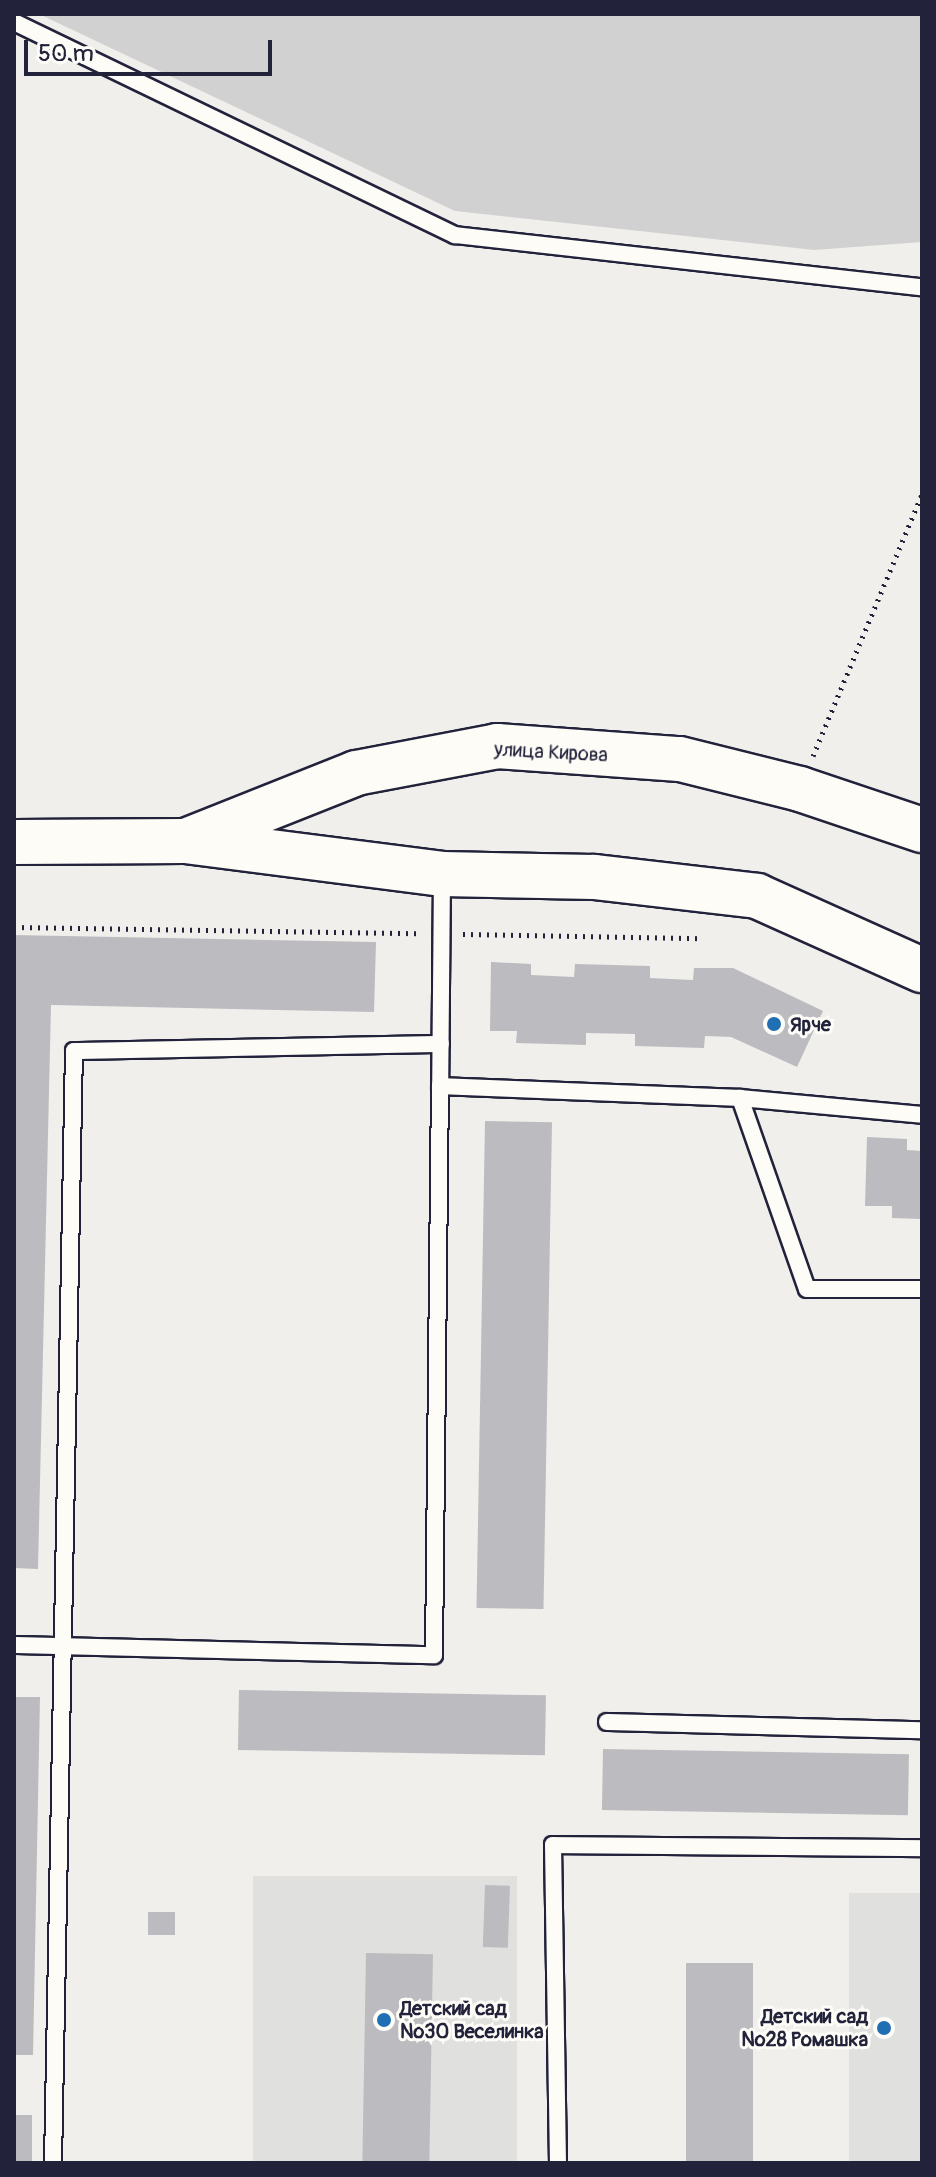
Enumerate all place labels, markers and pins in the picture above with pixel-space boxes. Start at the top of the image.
place label: Ярче [790,1012,831,1036]
marker: Ярче [765,1015,783,1033]
place label: Детский сад №30 Веселинка [400,1996,544,2043]
place label: Детский сад №28 Ромашка [741,2004,868,2051]
marker: Детский сад №30 Веселинка [375,2011,393,2029]
marker: Детский сад №28 Ромашка [875,2019,893,2037]

